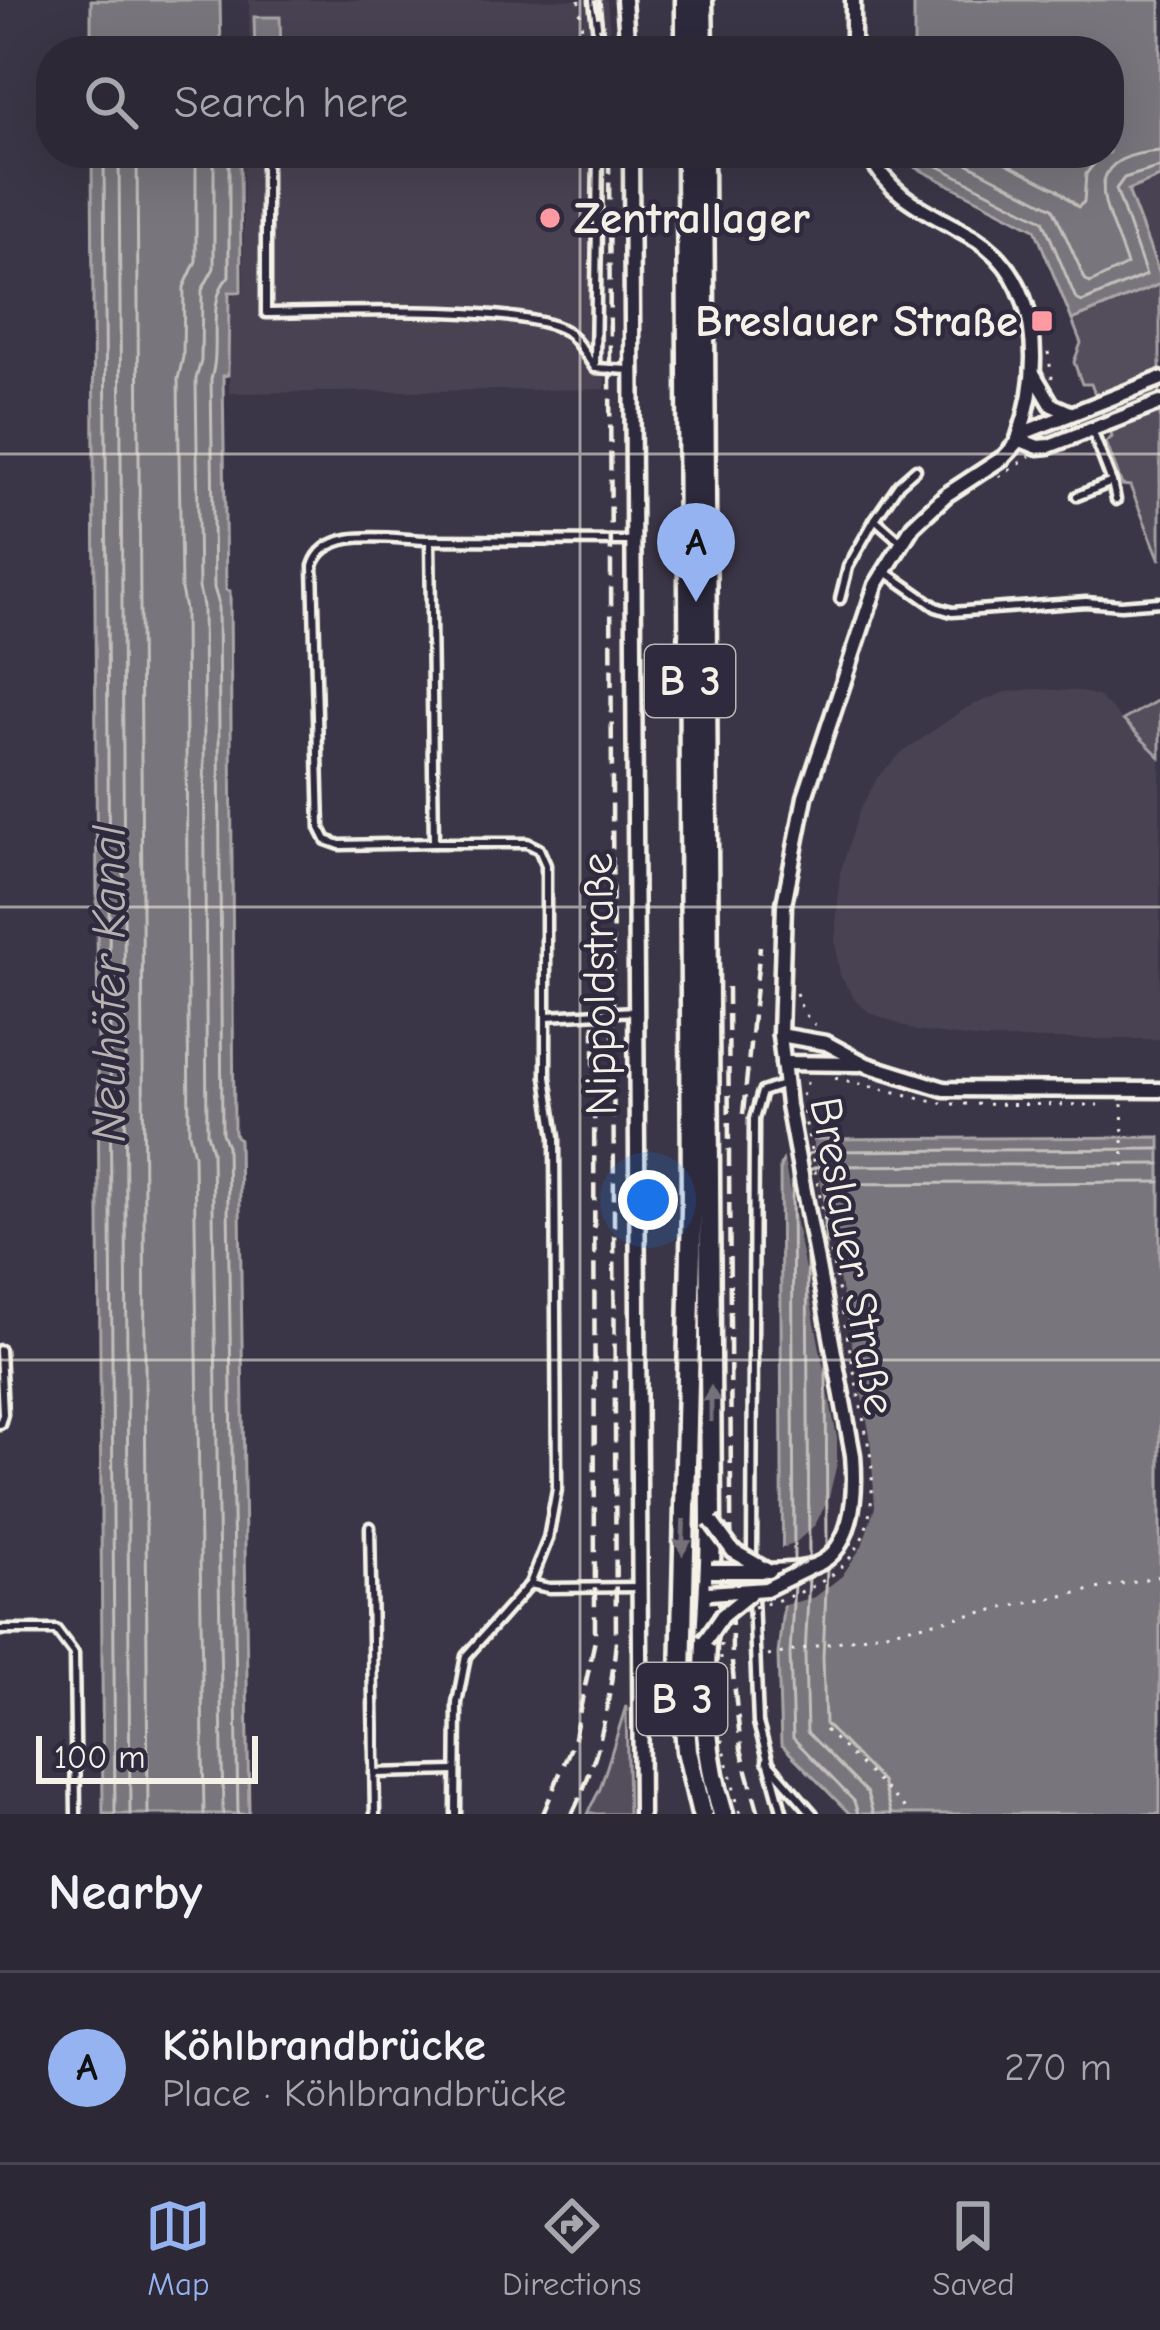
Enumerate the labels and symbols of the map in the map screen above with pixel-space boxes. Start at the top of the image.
place label: Zentrallager [574,192,810,244]
marker: Zentrallager [537,205,563,231]
place label: Breslauer Straße [695,295,1018,347]
marker: Breslauer Straße [1029,308,1055,334]
pin: A [657,503,735,602]
road number: B 3 [645,645,735,717]
water label: Neuhöfer Kanal [82,825,137,1142]
street label: Nippoldstraße [571,852,627,1116]
street label: Breslauer Straße [799,1093,907,1419]
your location [618,1170,678,1230]
one-way arrow [701,1384,721,1422]
one-way arrow [673,1519,692,1557]
road number: B 3 [637,1663,727,1735]
scale bar [36,1730,258,1783]

